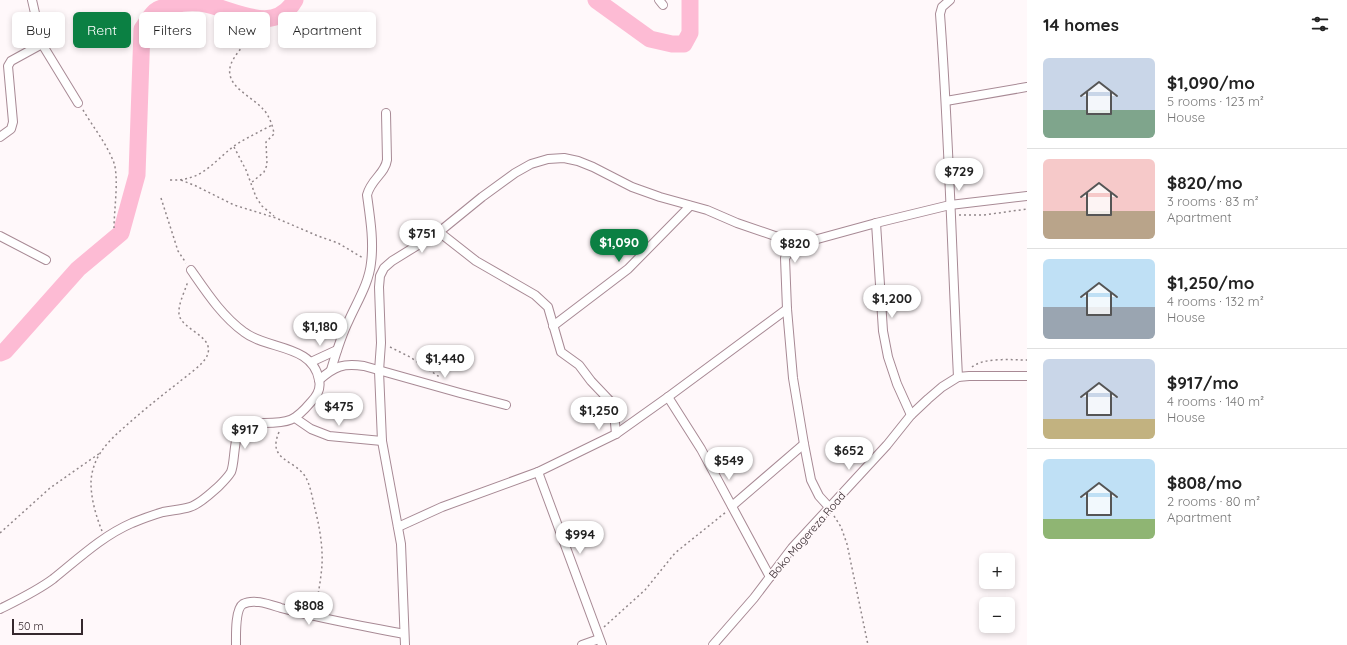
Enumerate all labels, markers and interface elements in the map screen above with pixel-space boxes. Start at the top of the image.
chip: Buy [12,12,65,48]
chip: Rent [73,12,131,48]
chip: Filters [139,12,206,48]
chip: New [214,12,270,48]
chip: Apartment [278,12,376,48]
icon: filters [1309,13,1331,35]
text: 14 homes [1043,14,1119,35]
text: $1,090/mo [1167,72,1255,93]
icon: home [1075,74,1123,122]
text: 5 rooms · 123 m² [1167,93,1264,109]
text: House [1167,109,1205,125]
pin: $729 [935,158,983,192]
text: $729 [944,163,974,179]
text: $820/mo [1167,172,1243,193]
icon: home [1075,175,1123,223]
text: 3 rooms · 83 m² [1167,193,1259,209]
text: Apartment [1167,209,1232,225]
pin: $751 [398,220,446,254]
text: $751 [408,225,436,241]
pin: $1,090 [586,229,652,263]
pin: $820 [771,230,819,264]
text: $1,090 [599,234,639,250]
text: $820 [780,235,810,251]
text: $1,250/mo [1167,272,1254,293]
icon: home [1075,275,1123,323]
pin: $1,200 [859,285,925,319]
text: $1,200 [872,290,912,306]
text: 4 rooms · 132 m² [1167,293,1264,309]
text: House [1167,309,1205,325]
pin: $1,180 [287,313,353,347]
text: $1,180 [302,318,338,334]
pin: $1,440 [412,345,478,379]
text: $1,440 [425,350,465,366]
text: $917/mo [1167,372,1239,393]
icon: home [1075,375,1123,423]
pin: $475 [315,393,363,427]
text: 4 rooms · 140 m² [1167,393,1264,409]
pin: $1,250 [566,397,632,431]
text: $475 [324,398,354,414]
text: $1,250 [579,402,619,418]
text: House [1167,409,1205,425]
pin: $917 [221,416,269,450]
text: $917 [231,421,259,437]
pin: $652 [825,437,873,471]
text: $652 [834,442,864,458]
pin: $549 [705,447,753,481]
text: $549 [714,452,744,468]
text: $808/mo [1167,472,1242,493]
icon: home [1075,475,1123,523]
street label: Boko Magereza Road [766,489,848,581]
text: 2 rooms · 80 m² [1167,493,1260,509]
text: Apartment [1167,509,1232,525]
pin: $994 [556,521,604,555]
text: $994 [565,526,595,542]
map controls [979,553,1015,633]
button: + [979,553,1015,589]
pin: $808 [285,592,333,626]
text: $808 [294,597,324,613]
button: − [979,597,1015,633]
scale bar [12,617,83,636]
text: 50 m [18,619,44,633]

